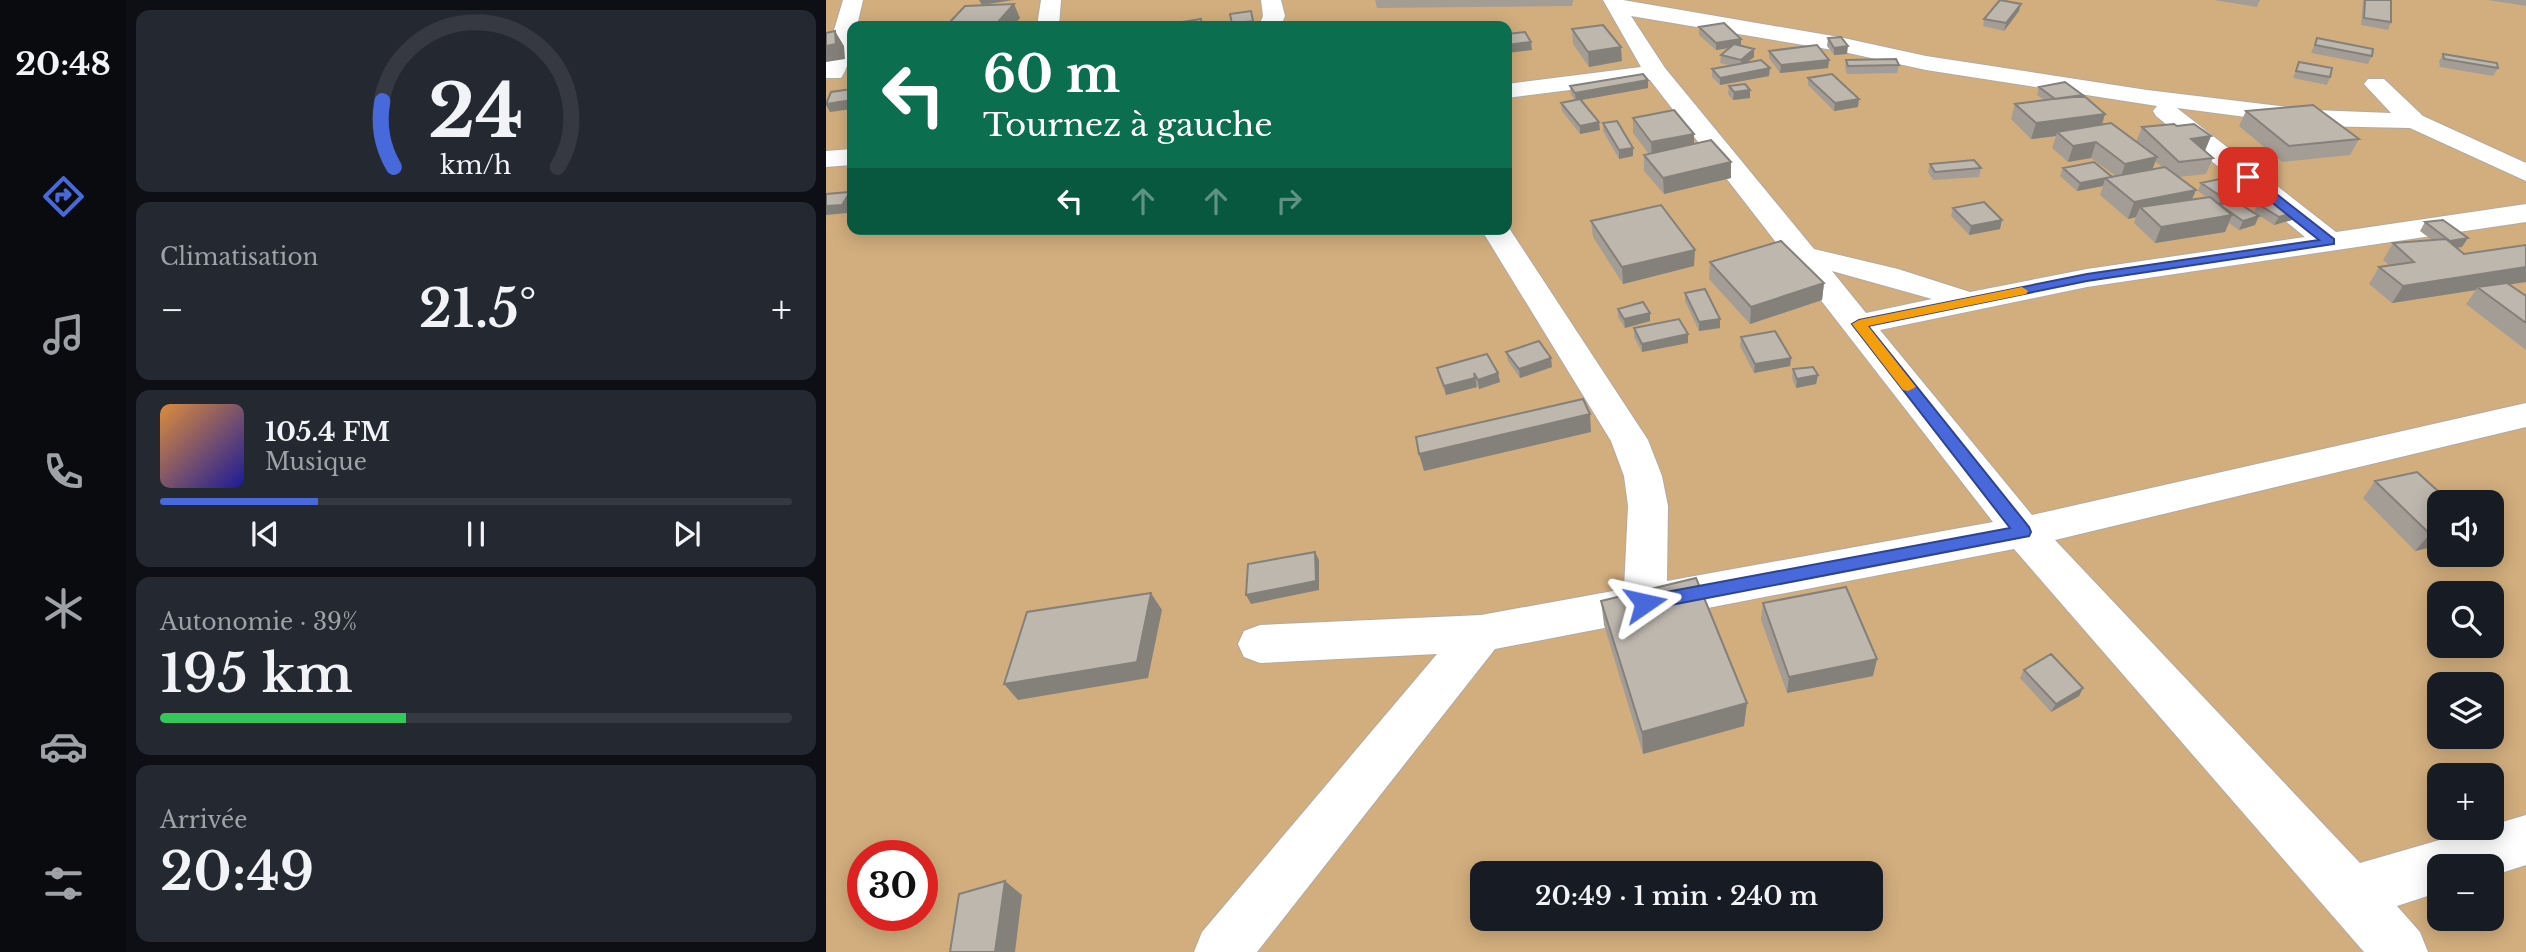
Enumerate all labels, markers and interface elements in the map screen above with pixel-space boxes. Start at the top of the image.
text: 20:48 [15,44,111,84]
text: 60 m [983,44,1120,105]
icon: left [868,49,959,140]
text: 24 [428,66,524,157]
text: Tournez à gauche [983,105,1273,145]
pin [2218,147,2278,207]
text: km/h [441,150,511,181]
icon: arrive [2229,158,2267,196]
icon: directions [39,172,88,221]
icon: left [1051,182,1089,220]
icon: ahead [1124,182,1162,220]
icon: ahead [1197,182,1235,220]
icon: right [1270,182,1308,220]
text: Climatisation [160,243,318,271]
text: 21.5° [419,277,536,341]
text: − [160,286,184,333]
text: + [771,286,792,333]
icon: music [39,310,88,359]
text: 105.4 FM [265,416,390,448]
icon: phone [39,447,88,496]
text: Musique [265,448,367,476]
map controls [2427,490,2504,931]
button: sound [2427,490,2504,567]
icon: previous [246,515,284,553]
icon: pause [457,515,495,553]
icon: next [668,515,706,553]
position arrow [1608,566,1682,640]
button: search [2427,581,2504,658]
icon: climate [39,584,88,633]
text: Autonomie · 39% [160,608,357,636]
text: 195 km [160,642,353,706]
button: layers [2427,672,2504,749]
icon: car [39,722,88,771]
button: + [2427,763,2504,840]
text: Arrivée [160,806,247,834]
text: 20:49 [160,840,314,904]
speed limit sign: 30 [847,840,938,931]
button: − [2427,854,2504,931]
icon: filters [39,859,88,908]
text: 20:49 · 1 min · 240 m [1535,880,1818,912]

